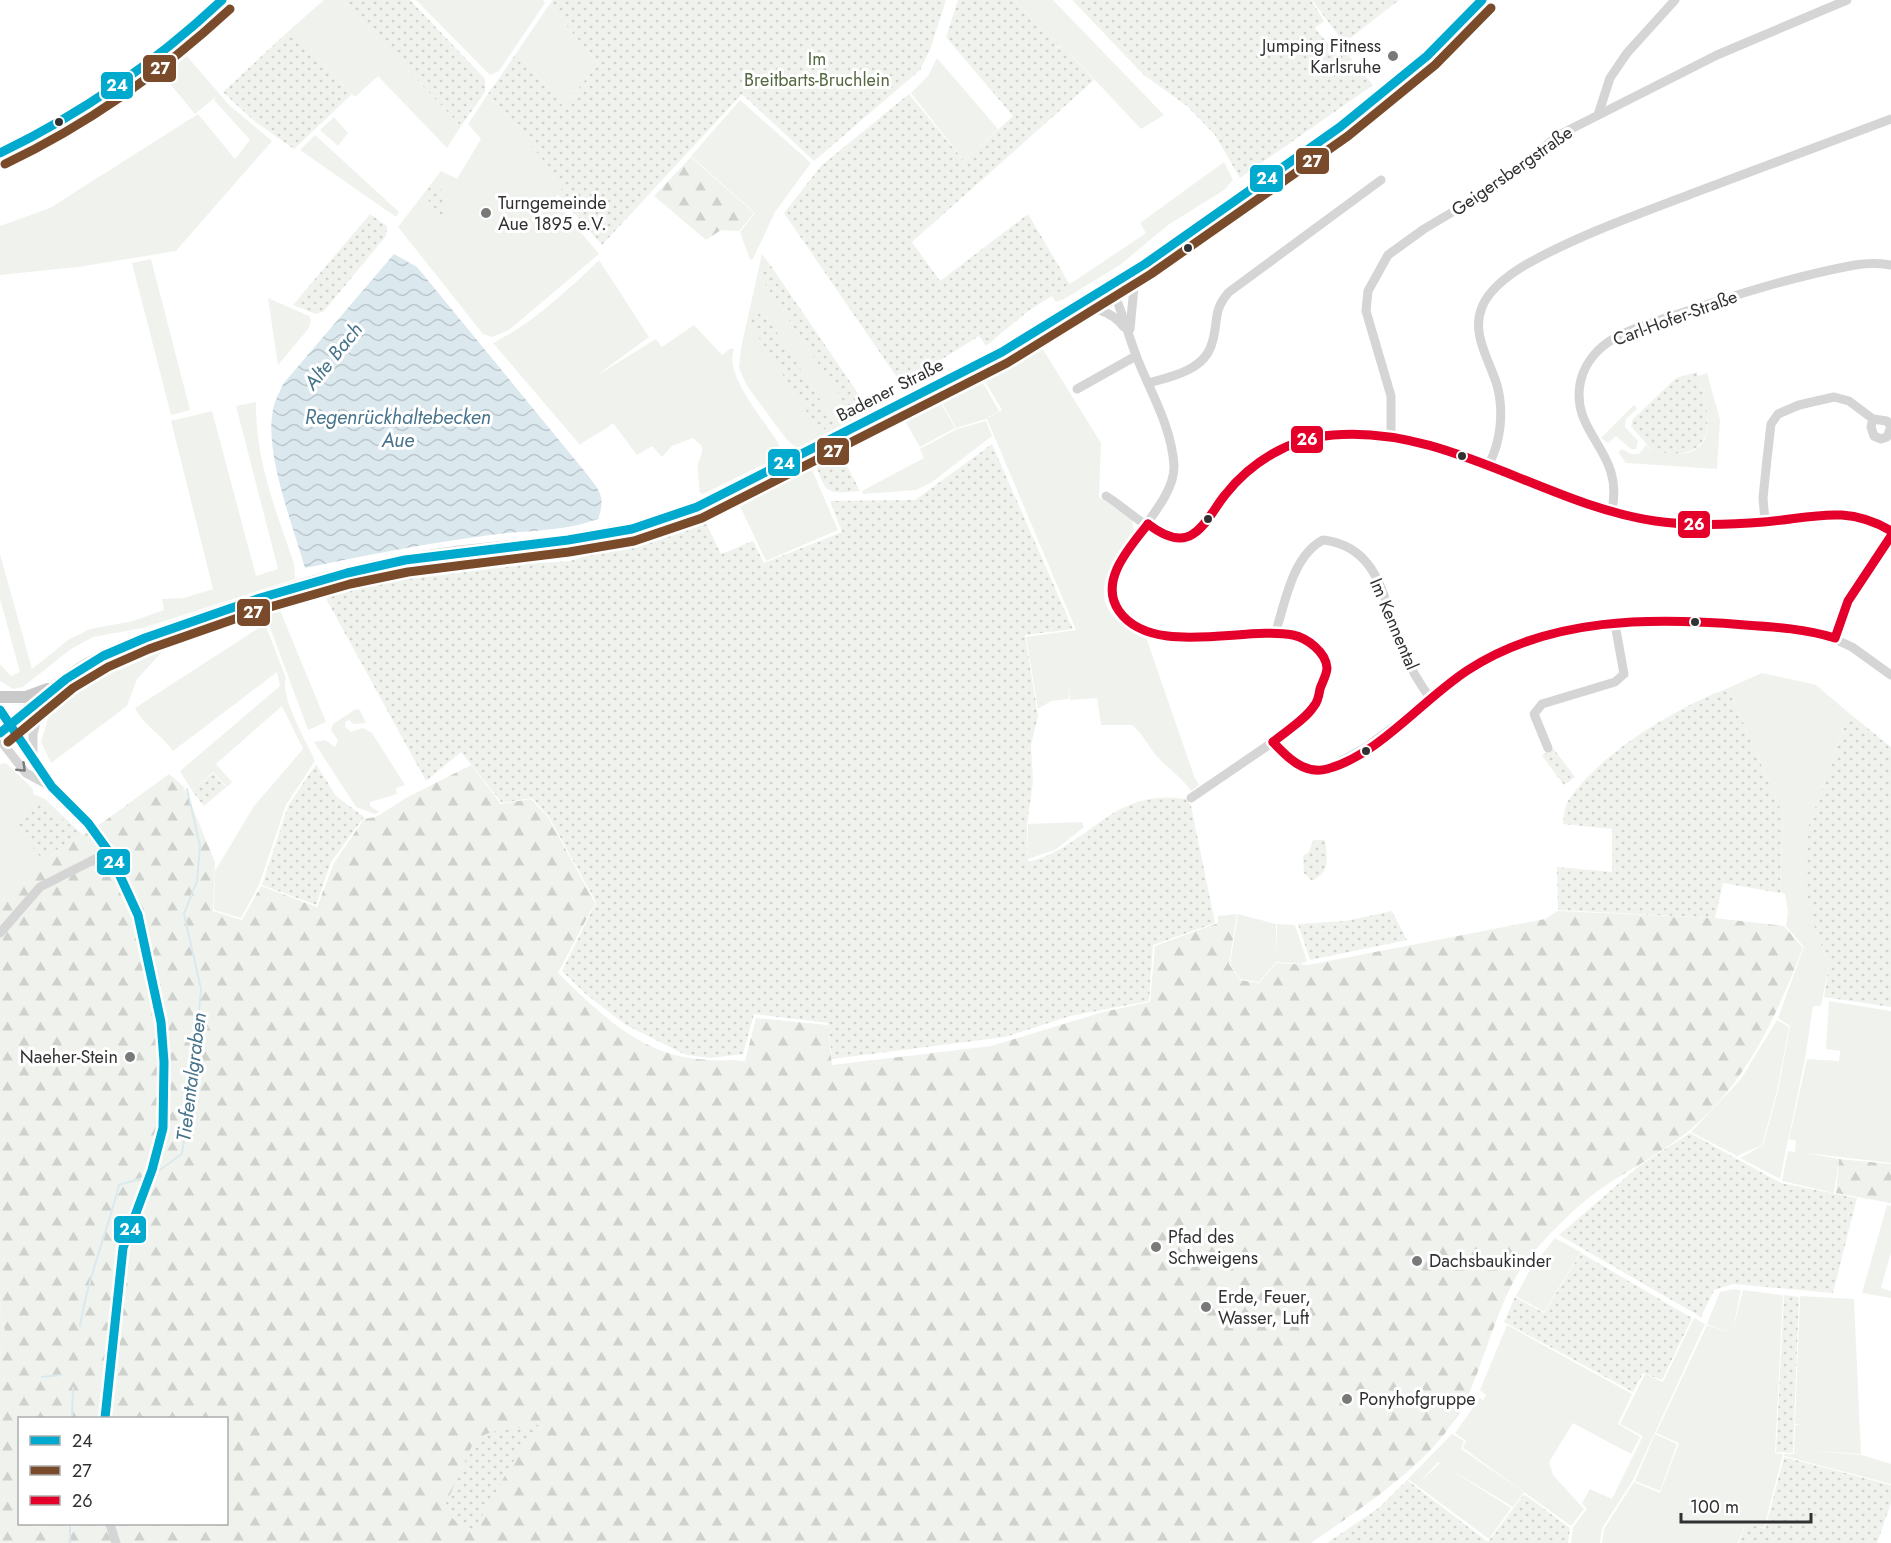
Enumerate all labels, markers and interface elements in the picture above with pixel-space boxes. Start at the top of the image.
place label: Jumping Fitness Karlsruhe [1260,33,1381,80]
park label: Im Breitbarts-Bruchlein [744,46,890,93]
marker: Jumping Fitness Karlsruhe [1386,49,1400,63]
line badge: 27 [142,54,177,83]
text: 27 [150,57,170,80]
line badge: 24 [100,71,134,100]
text: 24 [106,74,128,97]
unlabelled marker [53,116,65,128]
street label: Geigersbergstraße [1446,120,1578,222]
line badge: 27 [1295,147,1330,175]
text: 27 [1302,150,1322,173]
line badge: 24 [1249,164,1284,193]
text: 24 [1256,167,1278,190]
place label: Turngemeinde Aue 1895 e.V. [498,190,607,237]
marker: Turngemeinde Aue 1895 e.V. [479,206,493,220]
unlabelled marker [1182,242,1194,254]
street label: Carl-Hofer-Straße [1609,283,1741,353]
water label: Alte Bach [297,316,370,397]
street label: Badener Straße [832,352,948,428]
water label: Regenrückhaltebecken Aue [305,403,491,455]
line badge: 26 [1290,425,1324,454]
text: 26 [1296,428,1318,451]
line badge: 27 [816,437,850,466]
text: 27 [823,440,843,463]
line badge: 24 [767,448,801,477]
unlabelled marker [1456,450,1468,462]
text: 24 [773,452,795,475]
line badge: 26 [1677,510,1711,539]
unlabelled marker [1202,513,1214,525]
text: 26 [1683,513,1705,536]
street label: Im Kennental [1363,574,1425,674]
line badge: 27 [236,598,271,627]
text: 27 [243,601,263,624]
unlabelled marker [1689,616,1701,628]
unlabelled marker [1360,745,1372,757]
one-way arrow [16,761,26,772]
line badge: 24 [96,848,131,876]
text: 24 [103,851,125,874]
water label: Tiefentalgraben [169,1011,214,1143]
place label: Naeher-Stein [20,1044,118,1070]
marker: Naeher-Stein [123,1050,137,1064]
line badge: 24 [113,1215,147,1244]
text: 24 [119,1218,141,1241]
place label: Pfad des Schweigens [1168,1224,1258,1271]
marker: Pfad des Schweigens [1149,1240,1163,1254]
place label: Dachsbaukinder [1429,1248,1552,1274]
marker: Dachsbaukinder [1410,1254,1424,1268]
place label: Erde, Feuer, Wasser, Luft [1218,1284,1311,1331]
marker: Erde, Feuer, Wasser, Luft [1199,1300,1213,1314]
place label: Ponyhofgruppe [1359,1386,1476,1412]
marker: Ponyhofgruppe [1340,1392,1354,1406]
legend [18,1417,228,1525]
text: 24 [72,1428,93,1454]
text: 27 [72,1458,92,1484]
scale bar [1681,1486,1812,1524]
text: 26 [72,1488,93,1514]
text: 100 m [1690,1494,1739,1520]

